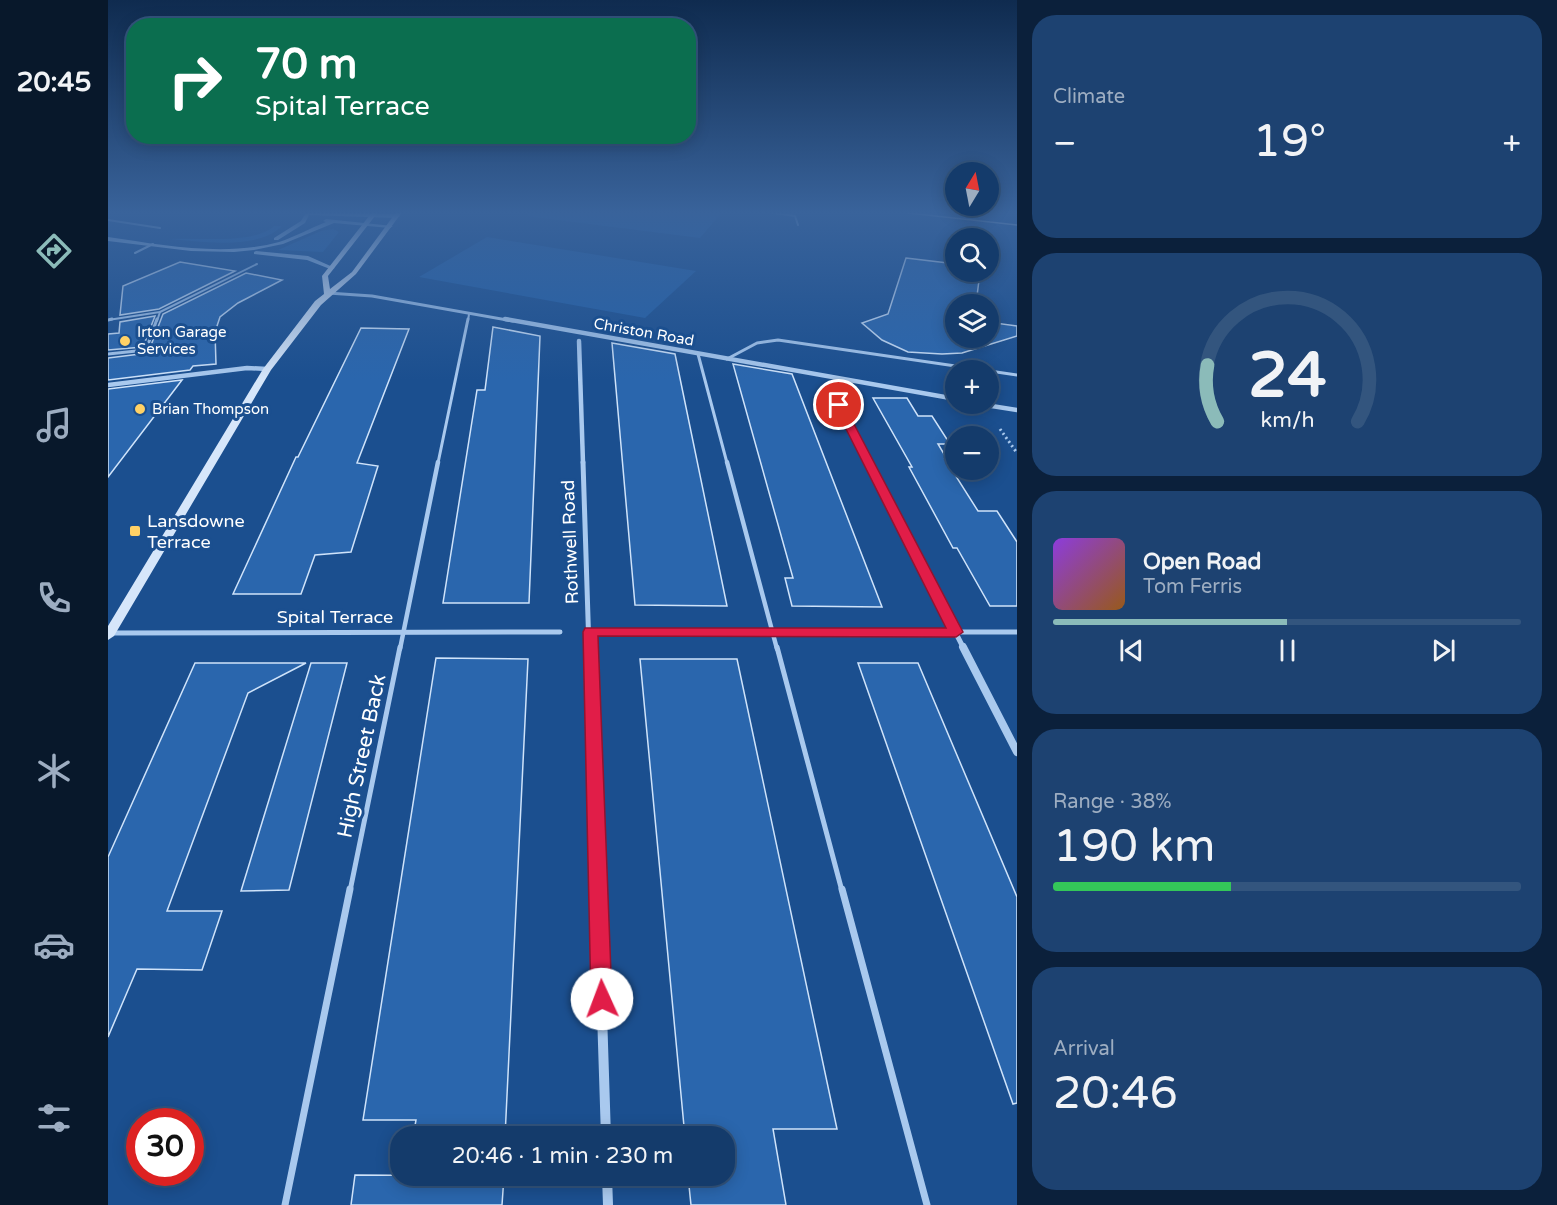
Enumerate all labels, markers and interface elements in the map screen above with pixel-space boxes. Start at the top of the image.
text: 70 m [255,39,357,90]
icon: right [156,42,234,120]
text: 20:45 [17,66,91,99]
text: Climate [1053,85,1125,109]
text: Spital Terrace [255,90,430,123]
text: 19° [1253,115,1326,169]
text: − [1053,124,1077,163]
text: + [1502,124,1521,163]
north arrow [945,162,999,216]
map controls [945,162,999,480]
button: search [945,228,999,282]
icon: directions [33,230,75,272]
button: layers [945,294,999,348]
street label: Christon Road [592,314,696,350]
place label: Irton Garage Services [137,323,227,358]
marker: Irton Garage Services [118,334,132,348]
text: 24 [1248,339,1326,414]
button: + [945,360,999,414]
pin [813,379,864,430]
icon: arrive [822,388,855,421]
place label: Brian Thompson [152,400,269,418]
marker: Brian Thompson [133,402,147,416]
icon: music [33,404,75,446]
text: km/h [1260,407,1314,433]
button: − [945,426,999,480]
street label: Rothwell Road [557,479,583,605]
place label: Lansdowne Terrace [147,510,245,553]
marker: Lansdowne Terrace [128,524,142,538]
text: Open Road [1143,549,1261,575]
text: Tom Ferris [1143,575,1242,599]
icon: phone [33,577,75,619]
street label: Spital Terrace [277,606,393,628]
icon: previous [1115,634,1148,667]
icon: pause [1271,634,1304,667]
icon: next [1427,634,1460,667]
street label: High Street Back [332,672,392,840]
icon: climate [33,750,75,792]
text: Range · 38% [1053,790,1172,814]
text: 190 km [1053,820,1215,874]
icon: car [33,924,75,966]
position arrow [570,967,634,1031]
text: Arrival [1053,1037,1115,1061]
text: 20:46 [1053,1067,1178,1121]
icon: filters [33,1097,75,1139]
speed limit sign: 30 [126,1108,204,1186]
text: 20:46 · 1 min · 230 m [452,1143,673,1169]

